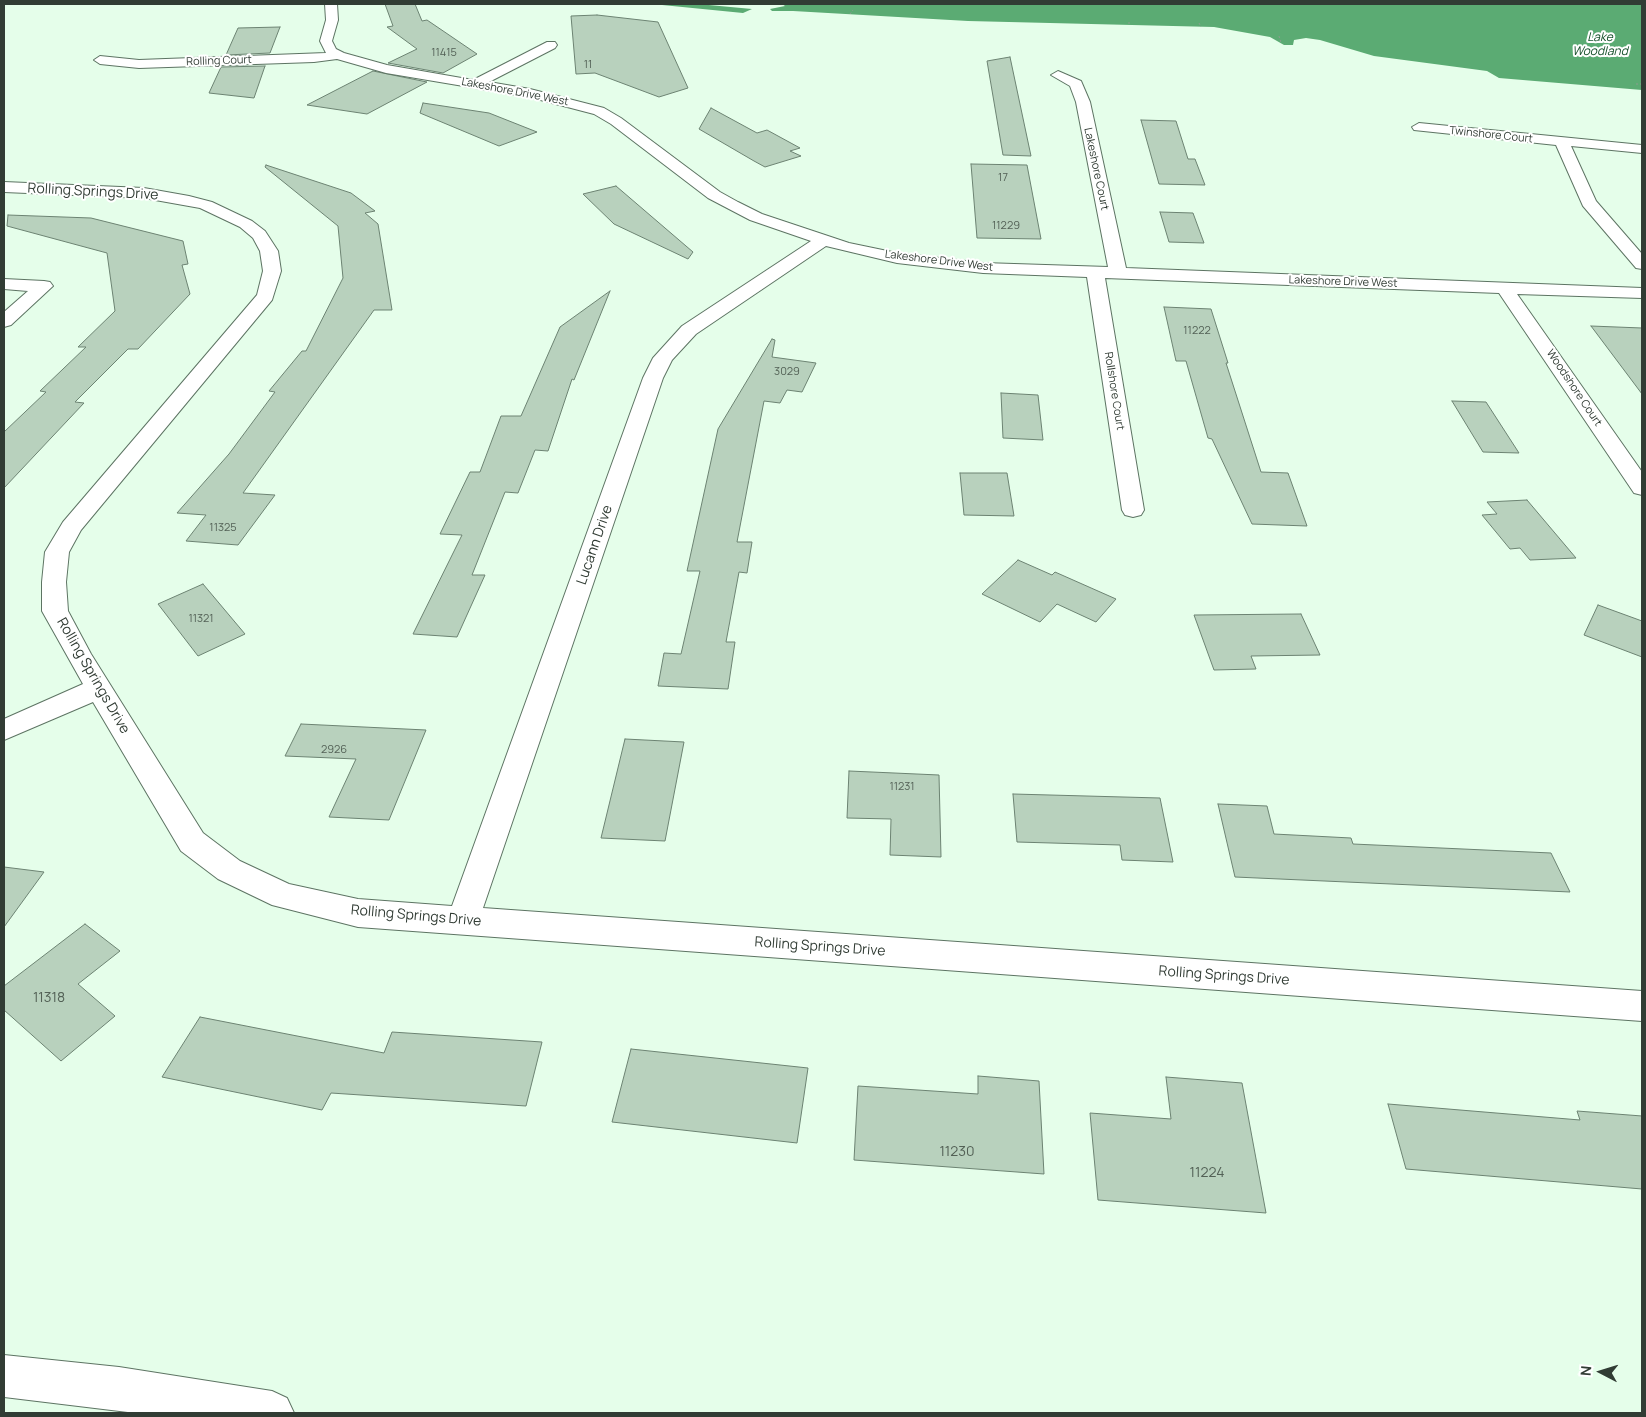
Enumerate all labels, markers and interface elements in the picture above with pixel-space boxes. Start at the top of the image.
water label: Lake Woodland [1572,31,1628,59]
house number: 11415 [431,46,457,60]
street label: Rolling Court [186,53,252,69]
house number: 11 [584,58,592,72]
street label: Lakeshore Drive West [460,75,570,109]
street label: Twinshore Court [1449,124,1533,146]
street label: Lakeshore Court [1081,127,1111,211]
house number: 17 [998,171,1008,185]
street label: Rolling Springs Drive [27,180,159,204]
house number: 11229 [992,219,1020,233]
street label: Lakeshore Drive West [884,248,994,274]
street label: Lakeshore Drive West [1288,274,1398,290]
house number: 11222 [1183,324,1211,338]
street label: Woodshore Court [1543,347,1605,429]
street label: Rollshore Court [1101,351,1127,431]
house number: 3029 [774,365,800,379]
street label: Lucann Drive [574,503,616,587]
house number: 11325 [209,521,237,535]
house number: 11321 [188,612,214,626]
street label: Rolling Springs Drive [53,615,133,737]
house number: 2926 [321,743,347,757]
house number: 11231 [889,780,915,794]
street label: Rolling Springs Drive [350,902,482,930]
street label: Rolling Springs Drive [754,934,886,960]
street label: Rolling Springs Drive [1158,963,1290,989]
house number: 11318 [33,990,65,1006]
house number: 11230 [939,1144,975,1160]
house number: 11224 [1190,1165,1224,1181]
north arrow [1576,1347,1626,1397]
text: N [1576,1365,1595,1376]

